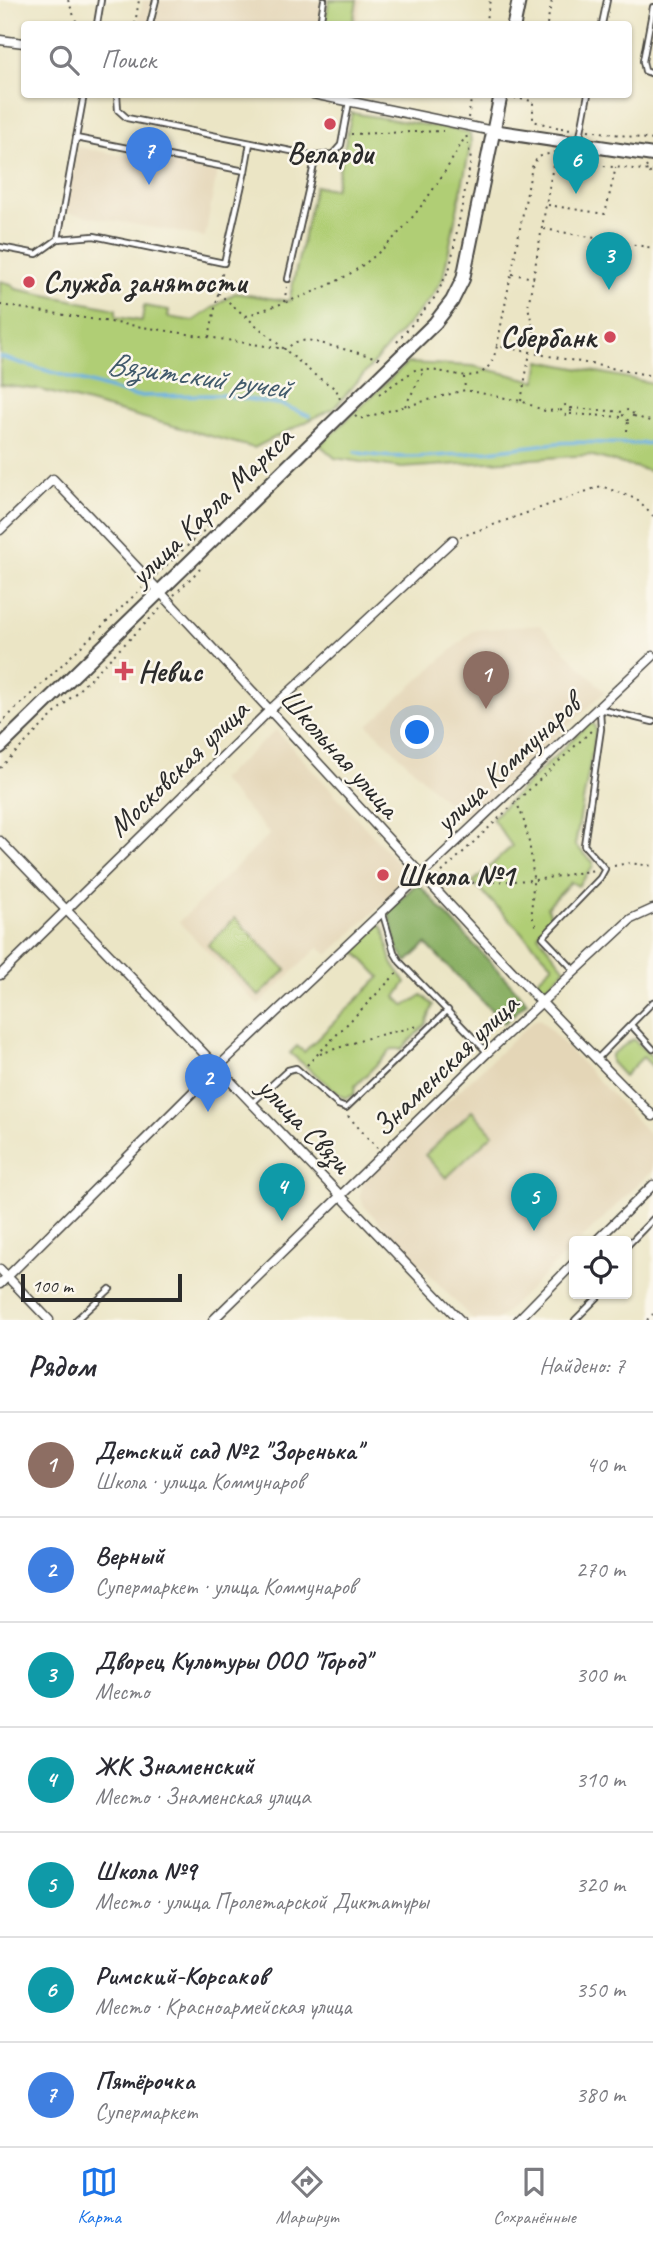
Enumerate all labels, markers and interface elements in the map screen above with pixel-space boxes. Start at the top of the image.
search box [21,21,632,98]
icon: search [45,41,83,79]
text: Поиск [101,43,156,76]
marker: Веларди [322,116,338,132]
pin: 7 [126,127,172,185]
place label: Веларди [287,134,375,172]
pin: 6 [553,136,599,194]
pin: 3 [586,232,632,290]
place label: Служба занятости [43,263,249,302]
marker: Служба занятости [21,274,37,290]
place label: Сбербанк [500,318,598,356]
marker: Сбербанк [602,329,618,345]
water label: Вязитский ручей [104,342,298,409]
street label: улица Карла Маркса [120,417,302,595]
pin: 1 [463,651,509,709]
place label: Невис [138,652,204,690]
marker: Невис [116,663,132,679]
street label: Школьная улица [272,680,410,828]
street label: улица Коммунаров [425,681,593,842]
street label: Московская улица [99,690,258,845]
your location [400,715,434,749]
place label: Школа №1 [397,856,518,894]
marker: Школа №1 [375,867,391,883]
street label: Знаменская улица [364,984,528,1145]
pin: 2 [185,1054,231,1112]
street label: улица Связи [248,1067,362,1183]
pin: 4 [259,1163,305,1221]
pin: 5 [511,1173,557,1231]
map controls [569,1236,632,1299]
button: locate [569,1236,632,1299]
scale bar [21,1271,182,1303]
text: 100 m [32,1274,73,1298]
text: Рядом [28,1347,95,1385]
text: Найдено: 7 [539,1351,625,1380]
text: Детский сад №2 "Зоренька" [95,1434,362,1467]
text: 1 [46,1450,56,1479]
text: 40 m [586,1450,625,1479]
text: Школа · улица Коммунаров [95,1467,304,1496]
text: Верный [95,1539,164,1572]
text: 2 [46,1555,56,1584]
text: 270 m [576,1555,625,1584]
text: Супермаркет · улица Коммунаров [95,1572,356,1601]
text: Дворец Культуры ООО "Город" [95,1644,371,1677]
text: 3 [46,1660,56,1689]
text: 300 m [576,1660,625,1689]
text: Место [95,1677,149,1706]
text: ЖК Знаменский [95,1749,254,1782]
text: 4 [46,1765,56,1794]
text: 310 m [576,1765,625,1794]
text: Место · Знаменская улица [95,1782,310,1811]
text: Школа №9 [95,1854,196,1887]
text: 5 [46,1870,56,1899]
text: 320 m [576,1870,625,1899]
text: Место · улица Пролетарской Диктатуры [95,1887,429,1916]
text: Римский-Корсаков [95,1959,267,1992]
text: 6 [46,1975,56,2004]
text: 350 m [576,1975,625,2004]
text: Место · Красноармейская улица [95,1992,351,2021]
text: Пятёрочка [95,2064,195,2097]
text: 7 [46,2080,56,2109]
text: 380 m [576,2080,625,2109]
text: Супермаркет [95,2097,198,2126]
tab: Карта [77,2163,121,2229]
tab: Маршрут [276,2163,338,2229]
tab: Сохранённые [493,2163,576,2229]

